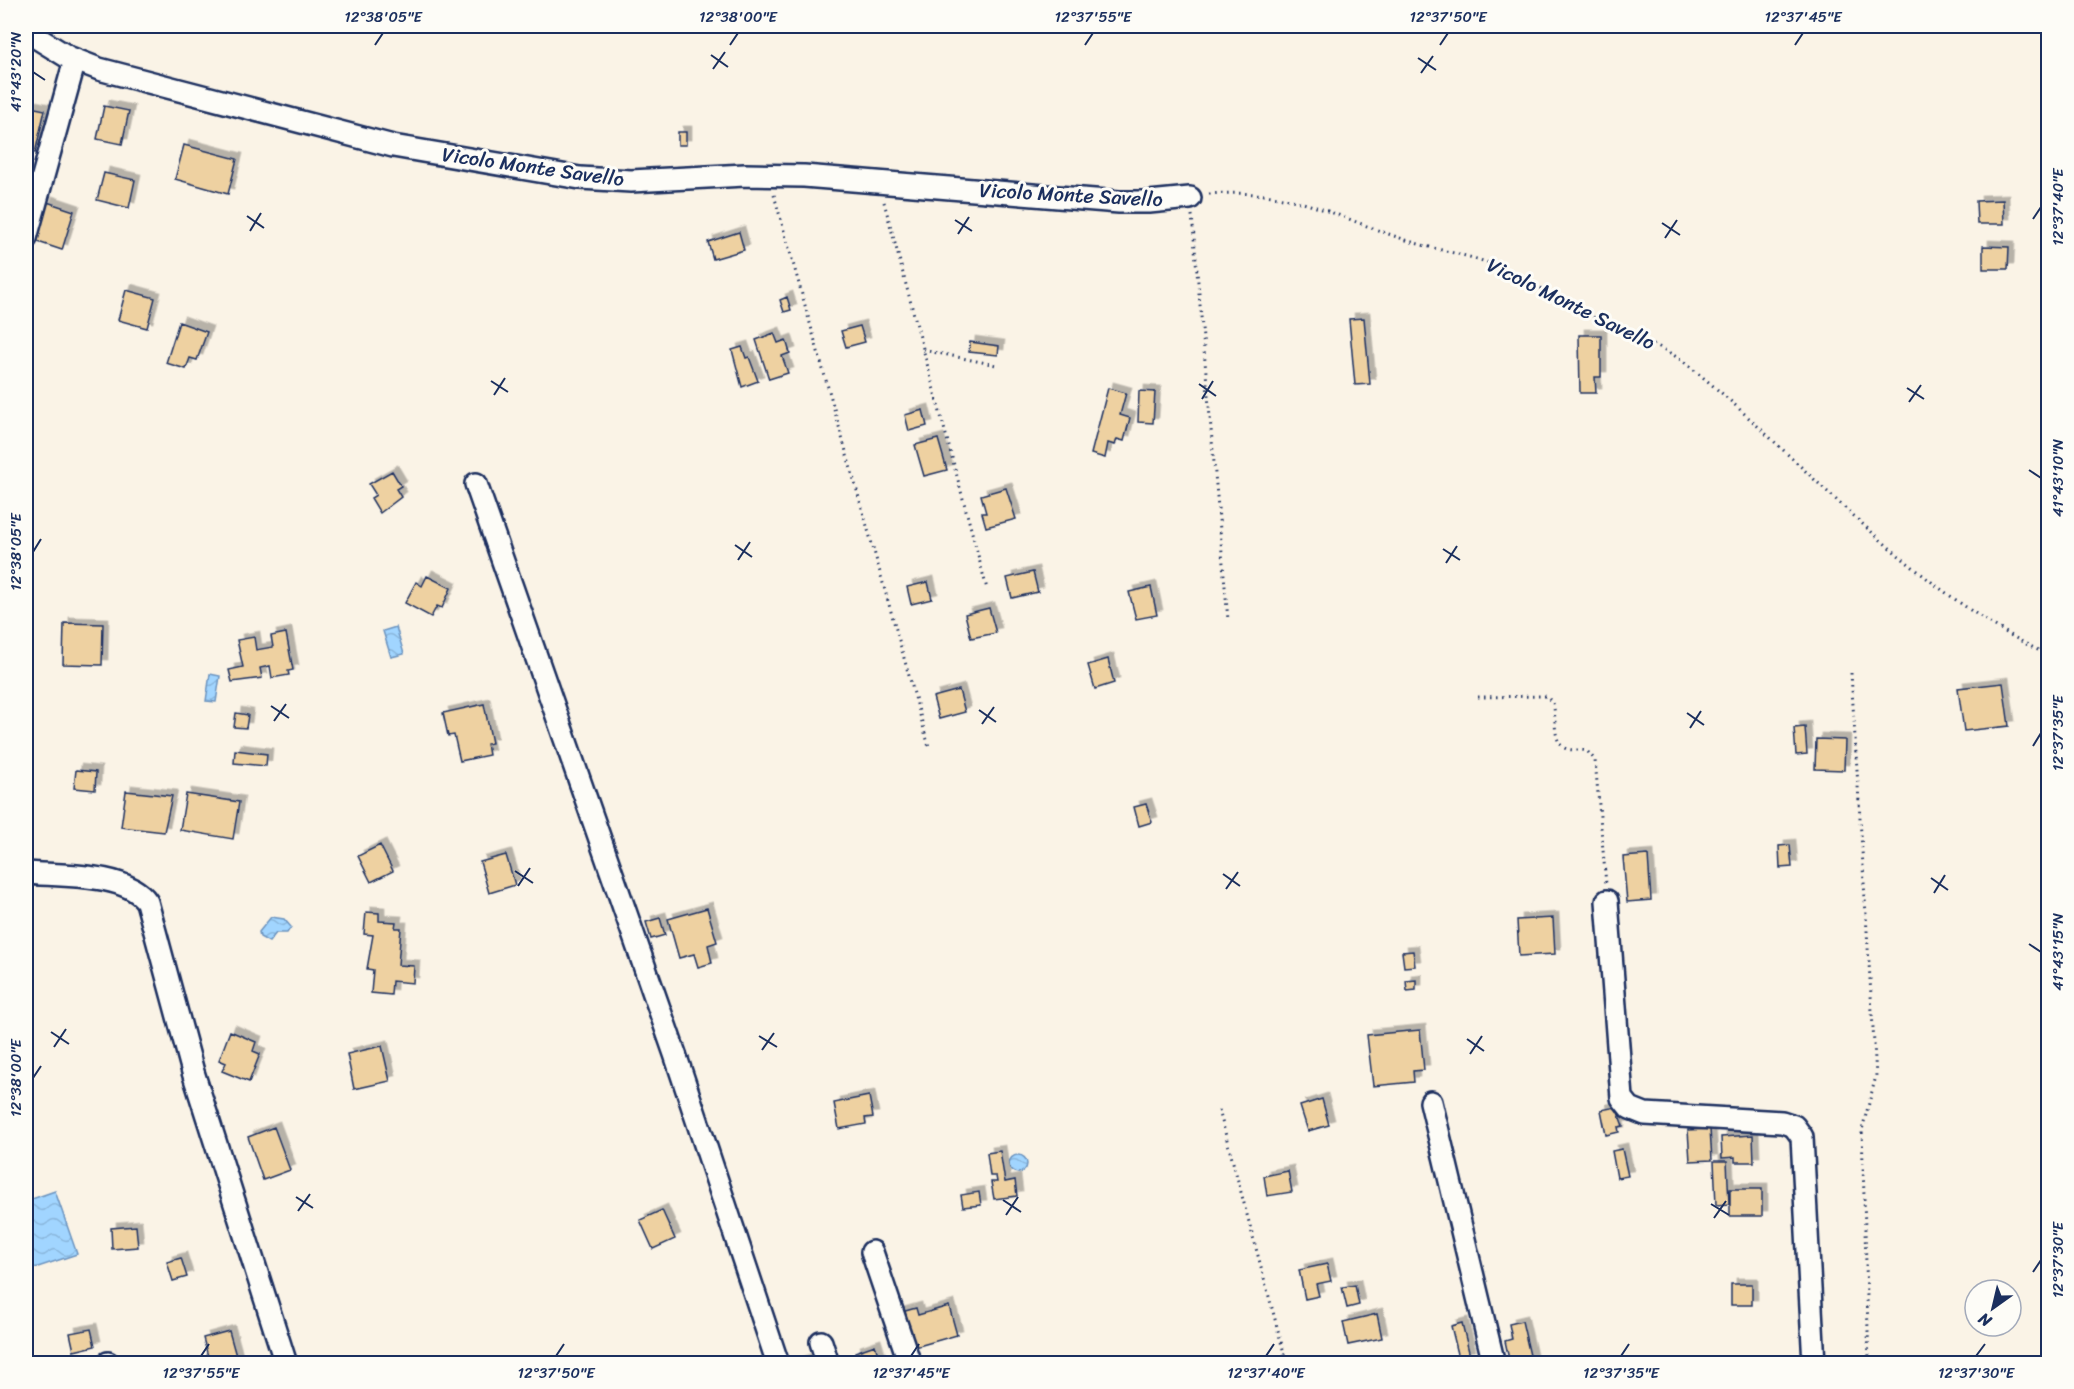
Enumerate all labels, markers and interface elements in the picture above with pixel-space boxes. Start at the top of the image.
text: 12°38'05"E [344,4,423,30]
text: 12°38'00"E [699,4,779,30]
text: 12°37'55"E [1055,4,1133,30]
text: 12°37'50"E [1409,4,1488,30]
text: 12°37'45"E [1765,4,1843,30]
text: 41°43'20"N [3,31,29,112]
street label: Vicolo Monte Savello [440,137,626,197]
text: 12°37'40"E [2045,167,2071,246]
street label: Vicolo Monte Savello [978,173,1164,217]
street label: Vicolo Monte Savello [1481,248,1661,360]
text: 41°43'10"N [2045,438,2071,517]
text: 12°38'05"E [3,512,29,591]
text: 12°37'35"E [2045,693,2071,771]
text: 41°43'15"N [2045,913,2071,991]
text: 12°38'00"E [3,1037,29,1117]
text: 12°37'30"E [2045,1220,2071,1298]
north arrow [1963,1278,2023,1338]
text: N [1971,1304,1998,1336]
text: 12°37'55"E [163,1360,241,1386]
text: 12°37'50"E [517,1360,596,1386]
text: 12°37'45"E [873,1360,951,1386]
text: 12°37'40"E [1227,1360,1306,1386]
text: 12°37'35"E [1583,1360,1661,1386]
text: 12°37'30"E [1938,1360,2016,1386]

